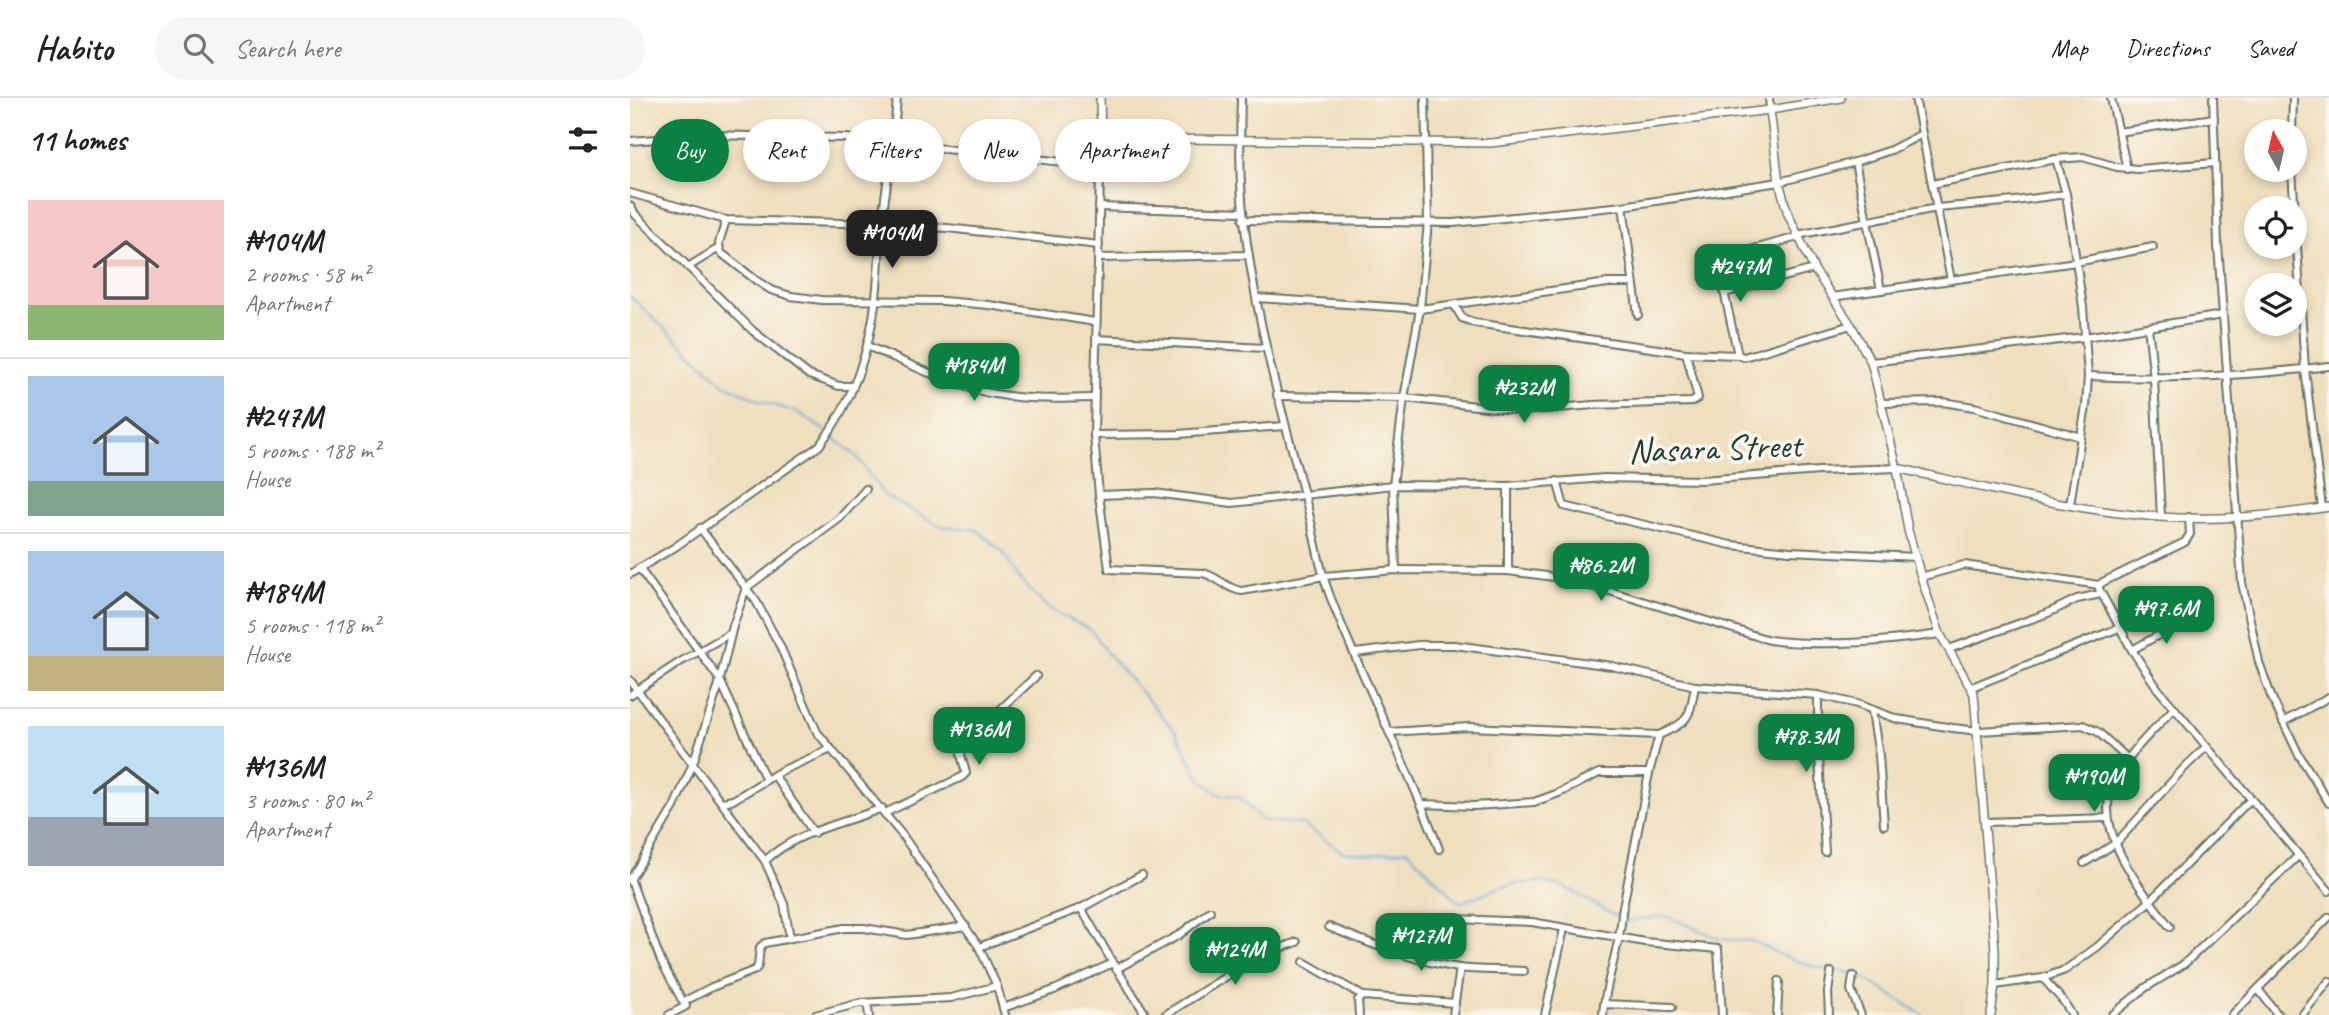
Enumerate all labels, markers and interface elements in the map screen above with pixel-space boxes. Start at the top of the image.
search box [155,17,645,80]
text: Habito [35,27,113,69]
icon: search [179,29,217,67]
text: Search here [235,32,341,65]
text: Map [2051,33,2088,63]
text: Directions [2126,33,2209,63]
text: Saved [2247,33,2294,63]
chip: Buy [651,119,729,182]
chip: Rent [743,119,830,182]
chip: Filters [844,119,944,182]
chip: New [958,119,1041,182]
chip: Apartment [1055,119,1191,182]
north arrow [2244,119,2306,182]
map controls [2244,119,2307,336]
text: 11 homes [28,121,126,159]
icon: filters [564,121,602,159]
button: locate [2244,196,2307,259]
pin: ₦104M [843,211,941,270]
text: ₦104M [862,218,922,247]
text: ₦104M [245,222,322,260]
icon: home [84,228,168,312]
pin: ₦247M [1691,244,1789,304]
text: ₦247M [1710,252,1770,281]
text: 2 rooms · 58 m² [245,260,369,289]
button: layers [2244,273,2307,336]
text: Apartment [245,289,330,318]
pin: ₦184M [925,344,1023,403]
text: ₦184M [944,351,1004,380]
pin: ₦232M [1475,366,1573,425]
text: ₦232M [1494,373,1554,402]
text: ₦247M [245,398,322,436]
icon: home [84,404,168,488]
street label: Nasara Street [1628,422,1806,474]
text: 5 rooms · 188 m² [245,436,380,465]
text: House [245,465,290,494]
pin: ₦86.2M [1544,544,1658,603]
text: ₦86.2M [1569,551,1633,580]
text: ₦184M [245,573,322,611]
icon: home [84,579,168,663]
pin: ₦97.6M [2109,587,2223,646]
text: ₦97.6M [2134,594,2198,623]
text: 5 rooms · 118 m² [245,611,380,640]
text: House [245,640,290,669]
pin: ₦136M [930,708,1028,767]
pin: ₦78.3M [1749,714,1863,774]
text: ₦136M [949,715,1009,744]
text: ₦78.3M [1774,722,1838,751]
text: ₦136M [245,748,323,786]
icon: home [84,754,168,838]
pin: ₦190M [2045,754,2143,814]
text: ₦190M [2065,762,2123,791]
text: 3 rooms · 80 m² [245,786,369,815]
text: Apartment [245,815,330,844]
pin: ₦127M [1372,914,1470,973]
text: ₦127M [1391,921,1451,950]
pin: ₦124M [1186,928,1284,987]
text: ₦124M [1205,935,1265,964]

